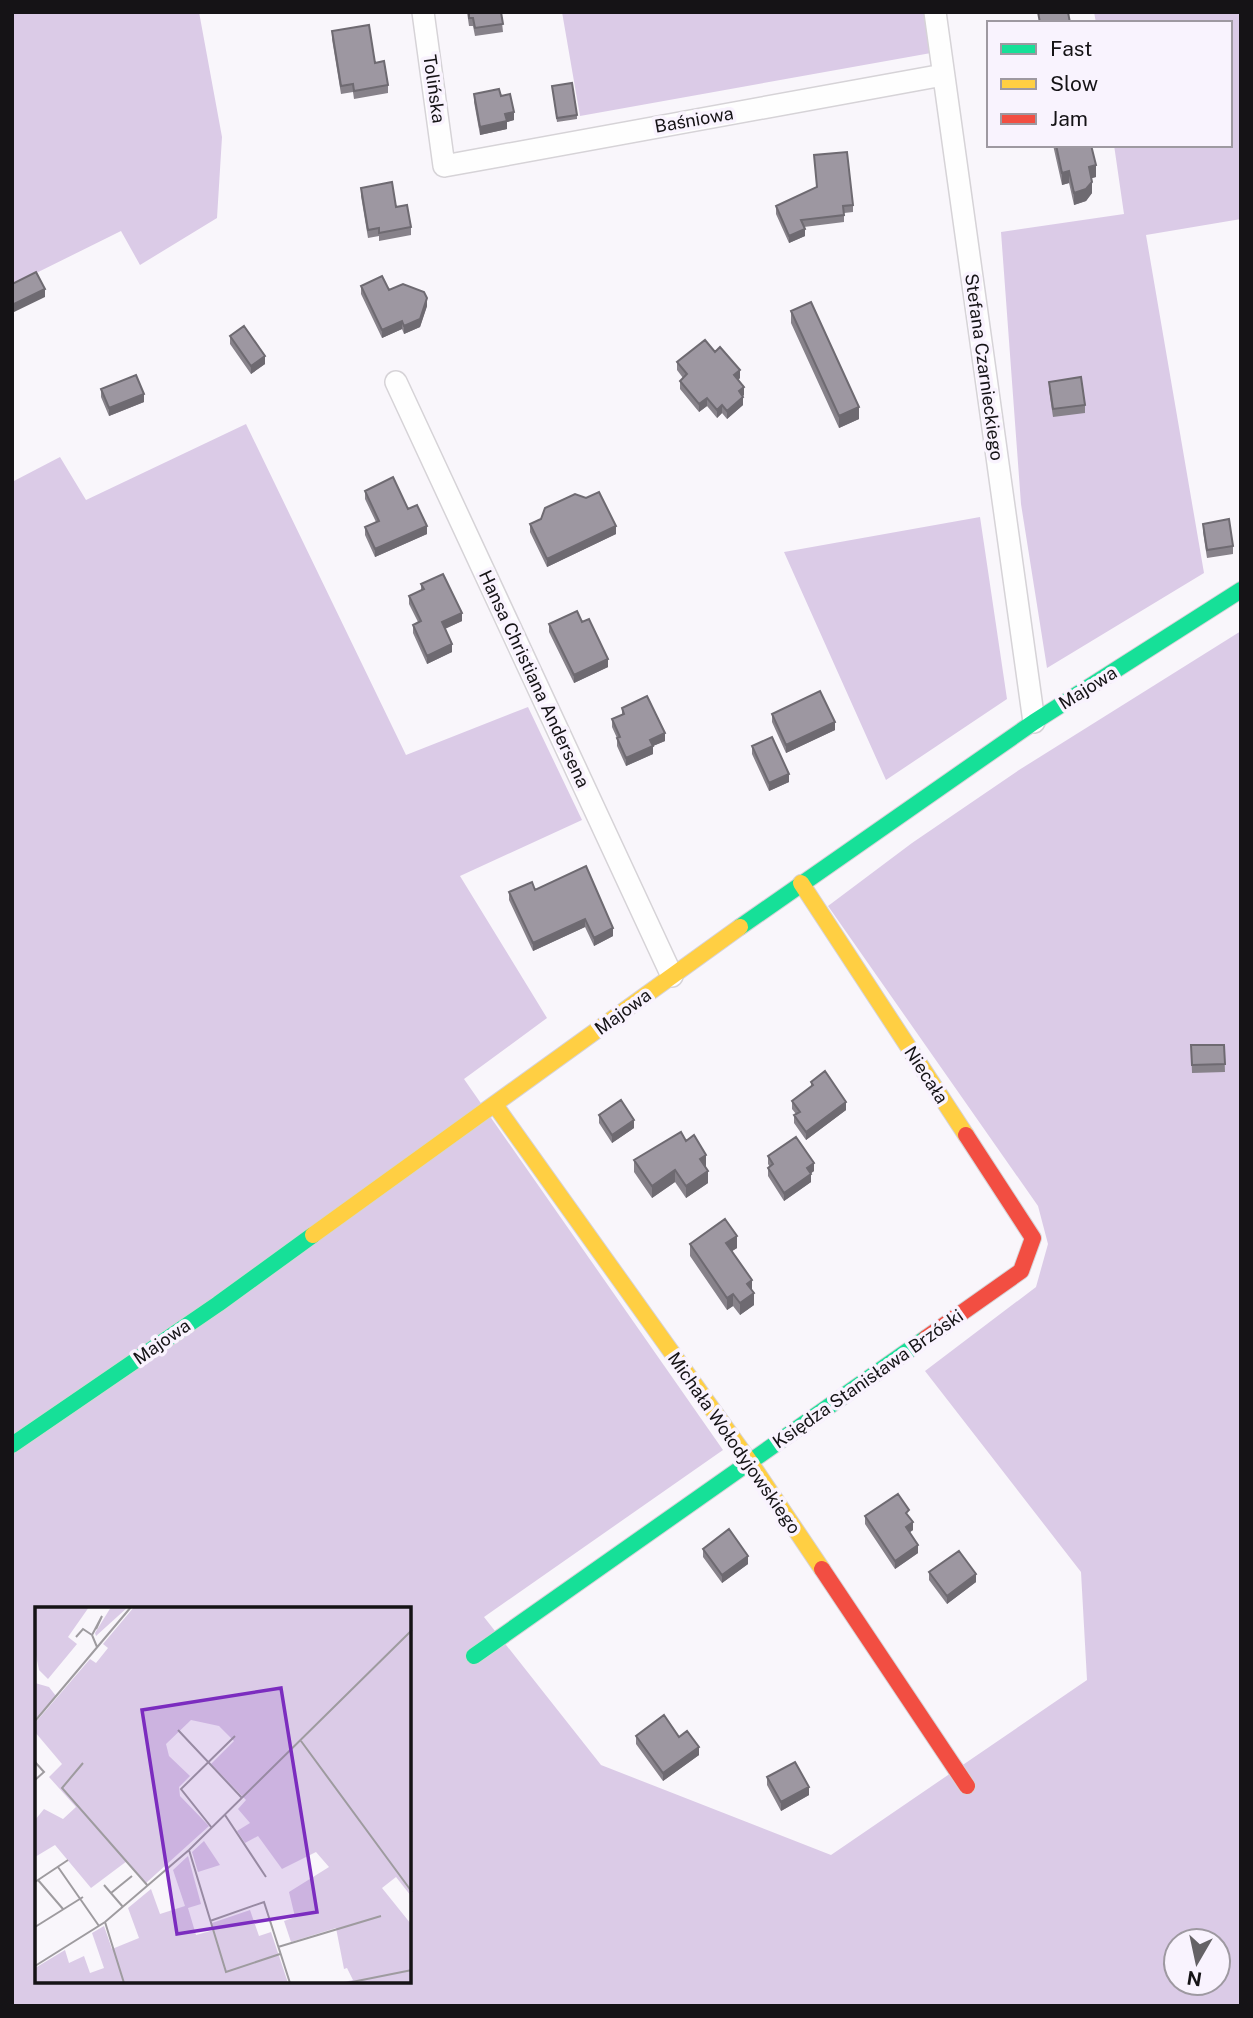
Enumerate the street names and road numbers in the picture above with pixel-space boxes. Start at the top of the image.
street label: Tolińska [419,53,450,124]
street label: Baśniowa [653,102,735,137]
street label: Stefana Czarnieckiego [961,272,1008,462]
street label: Hansa Christiana Andersena [475,567,594,791]
street label: Majowa [1055,662,1121,714]
street label: Majowa [590,984,655,1039]
street label: Niecała [900,1042,953,1107]
street label: Księdza Stanisława Brzóski [768,1305,967,1452]
street label: Majowa [129,1315,194,1369]
street label: Michała Wołodyjowskiego [664,1348,805,1538]

